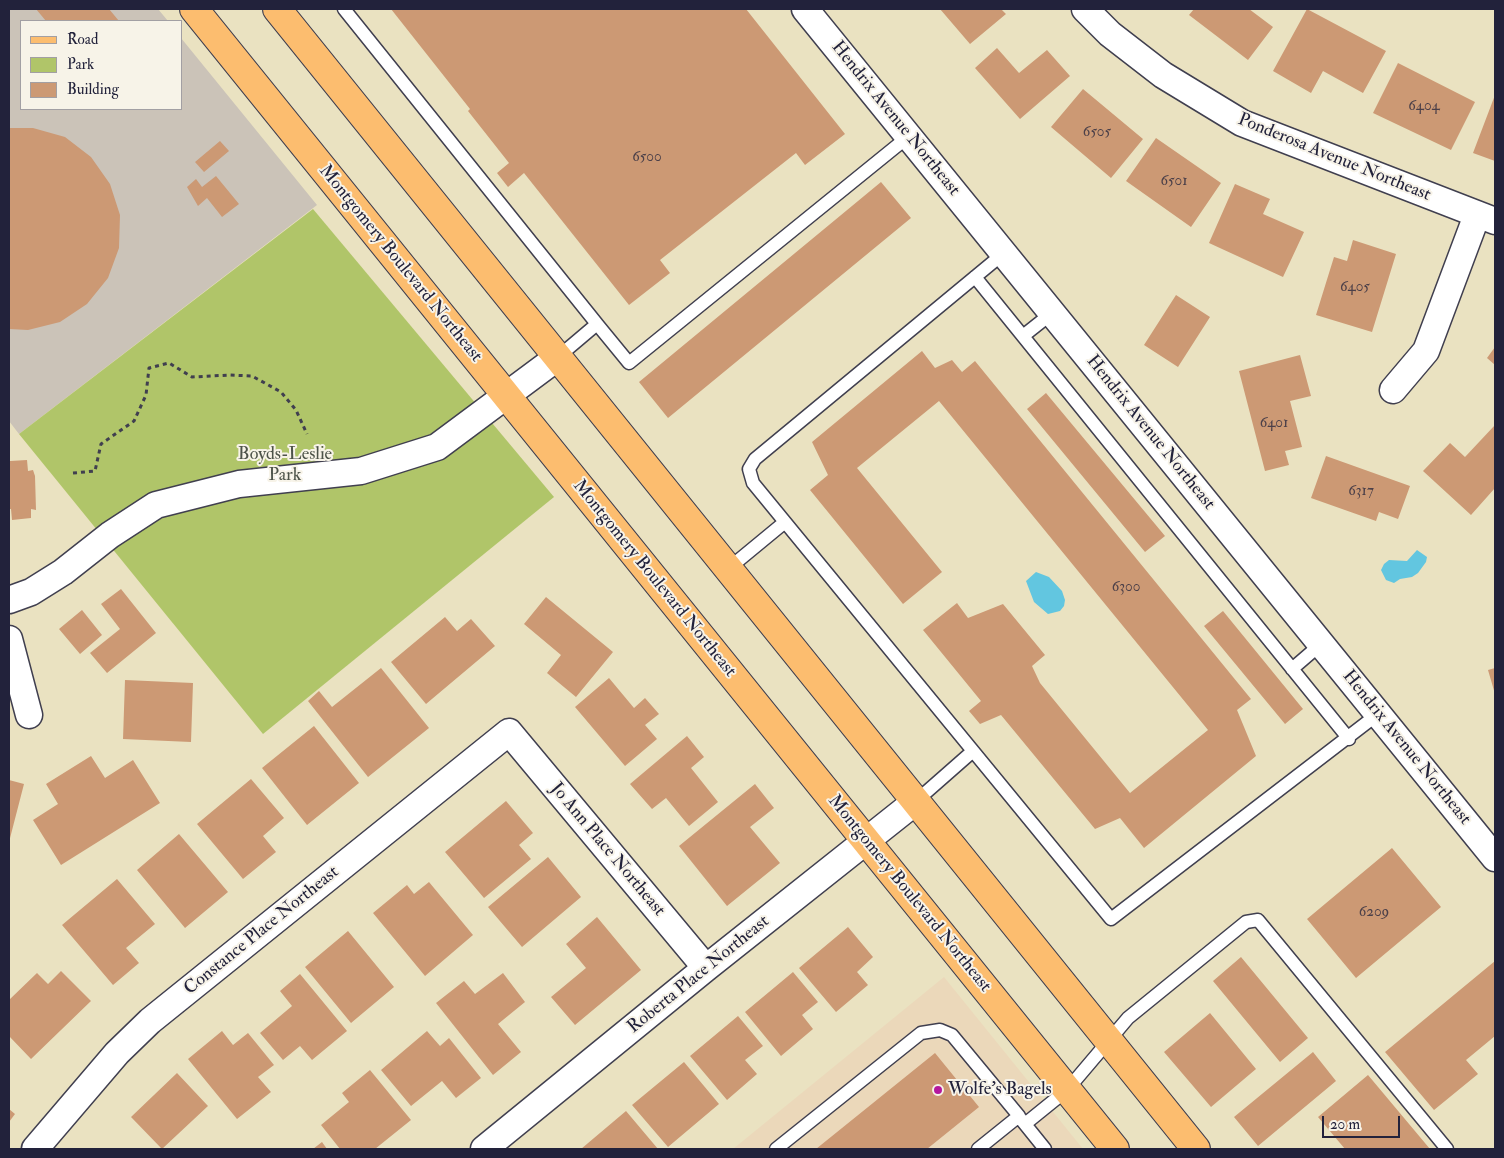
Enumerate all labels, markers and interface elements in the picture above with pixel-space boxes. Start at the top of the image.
legend [20,20,182,110]
text: Road [67,30,98,49]
street label: Hendrix Avenue Northeast [826,37,964,201]
text: Park [67,55,94,74]
text: Building [67,80,119,99]
house number: 6404 [1408,98,1440,116]
street label: Ponderosa Avenue Northeast [1234,109,1434,207]
house number: 6505 [1083,124,1111,142]
house number: 6500 [632,149,662,167]
street label: Montgomery Boulevard Northeast [314,161,486,367]
house number: 6501 [1161,173,1187,191]
house number: 6405 [1340,279,1370,297]
street label: Hendrix Avenue Northeast [1081,351,1219,515]
house number: 6401 [1260,415,1288,433]
park label: Boyds-Leslie Park [238,444,332,486]
street label: Montgomery Boulevard Northeast [568,476,740,682]
house number: 6317 [1348,483,1374,501]
house number: 6300 [1112,579,1140,597]
street label: Hendrix Avenue Northeast [1337,666,1475,830]
street label: Jo Ann Place Northeast [545,779,669,921]
street label: Montgomery Boulevard Northeast [823,791,995,997]
street label: Constance Place Northeast [180,862,344,1000]
house number: 6209 [1359,904,1389,922]
street label: Roberta Place Northeast [624,911,774,1039]
place label: Wolfe's Bagels [948,1079,1052,1101]
marker: Wolfe's Bagels [932,1084,944,1096]
scale bar [1324,1106,1402,1138]
text: 20 m [1330,1115,1360,1134]

